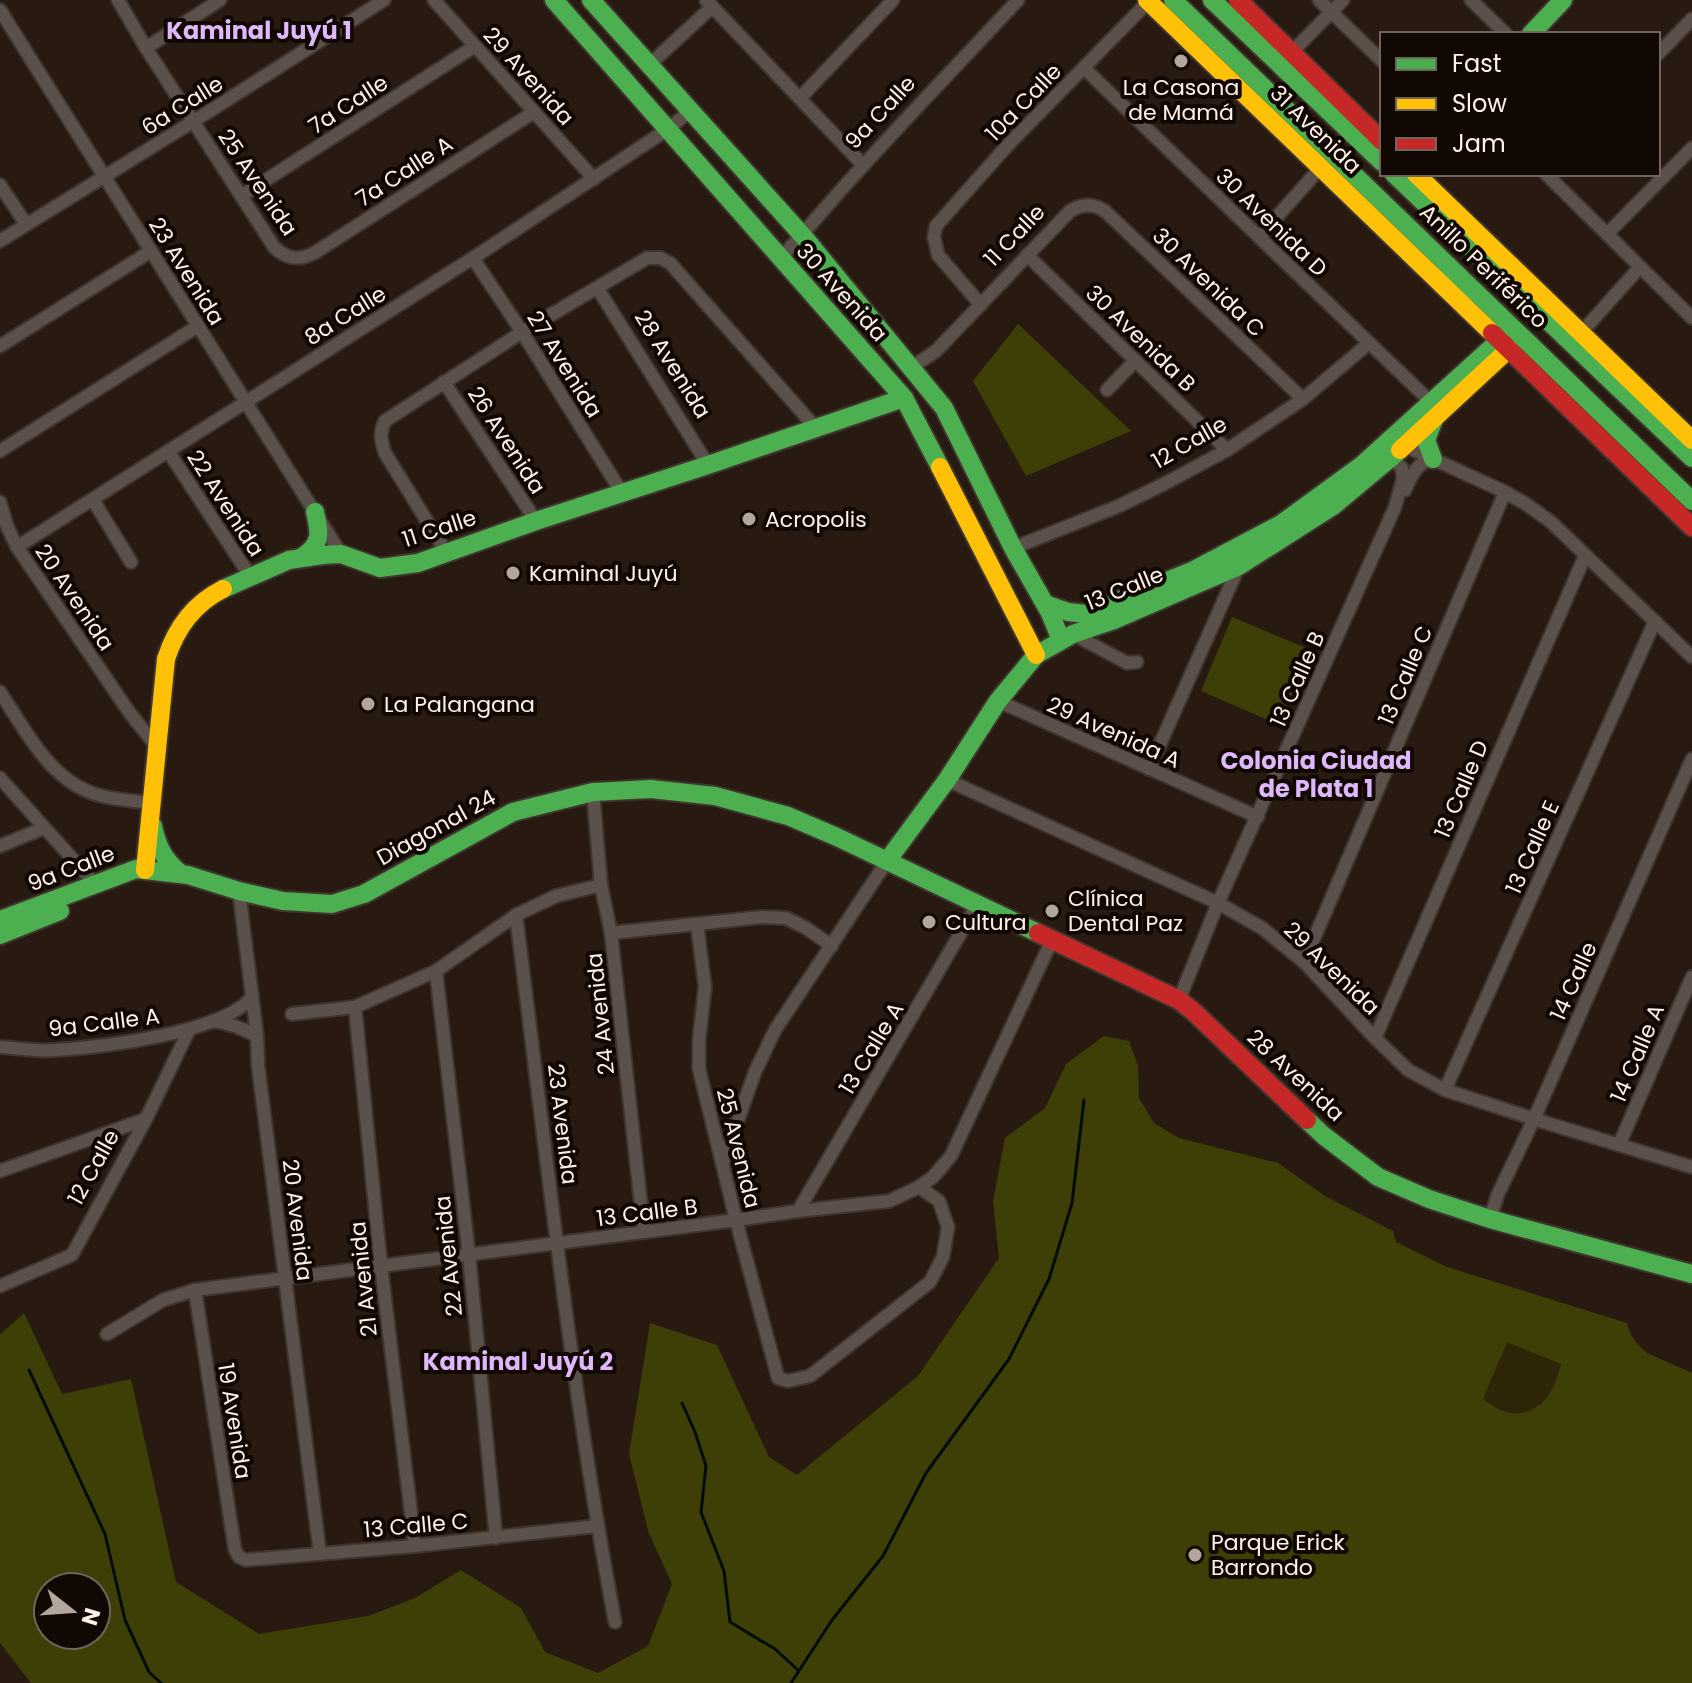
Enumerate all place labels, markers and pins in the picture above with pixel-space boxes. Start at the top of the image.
marker: La Casona de Mamá [1172,52,1190,70]
place label: La Casona de Mamá [1123,72,1239,128]
place label: Acropolis [765,504,867,535]
marker: Acropolis [740,510,758,528]
place label: Kaminal Juyú [529,558,678,589]
marker: Kaminal Juyú [504,564,522,582]
place label: La Palangana [384,689,535,720]
marker: La Palangana [359,695,377,713]
place label: Clínica Dental Paz [1068,883,1183,939]
marker: Clínica Dental Paz [1043,902,1061,920]
place label: Cultura [945,907,1027,938]
marker: Cultura [920,913,938,931]
place label: Parque Erick Barrondo [1211,1527,1346,1583]
marker: Parque Erick Barrondo [1186,1546,1204,1564]

